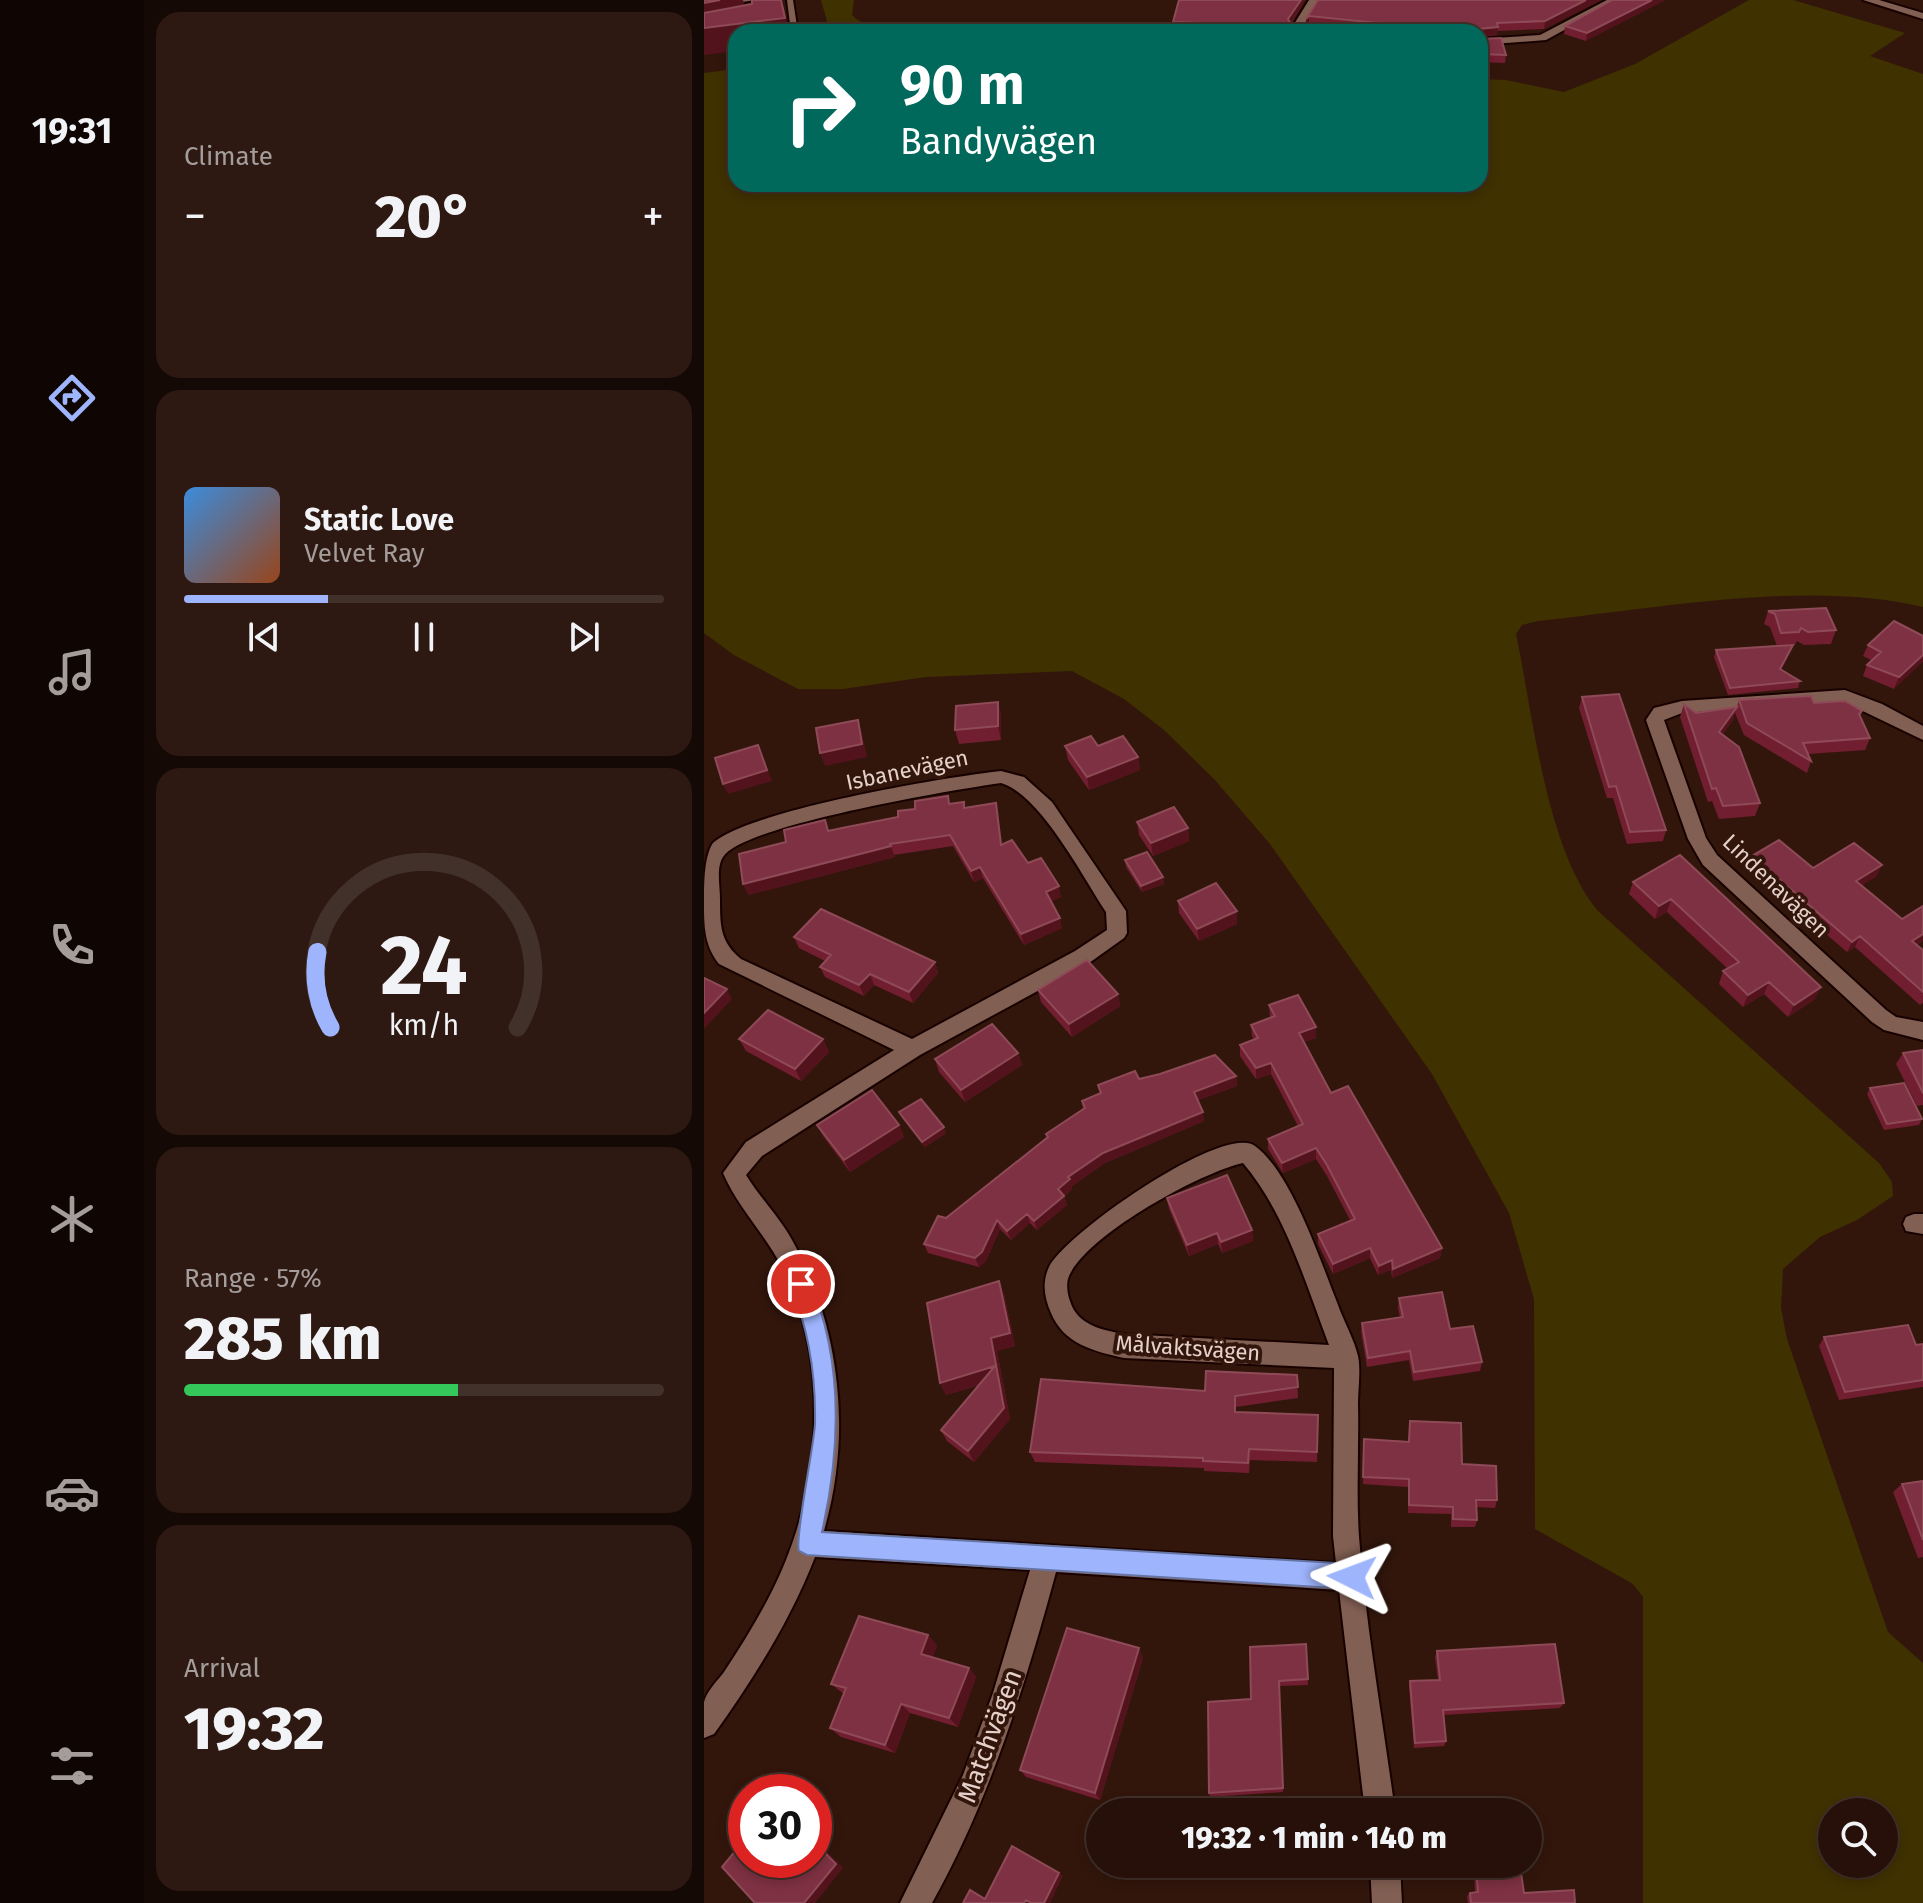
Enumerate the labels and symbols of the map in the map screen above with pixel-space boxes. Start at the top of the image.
street label: Isbanevägen [843,744,971,796]
street label: Lindenavägen [1717,828,1835,944]
pin [767,1250,835,1318]
street label: Målvaktsvägen [1115,1329,1261,1367]
position arrow [1310,1535,1394,1619]
street label: Matchvägen [952,1665,1028,1807]
speed limit sign: 30 [728,1774,832,1878]

